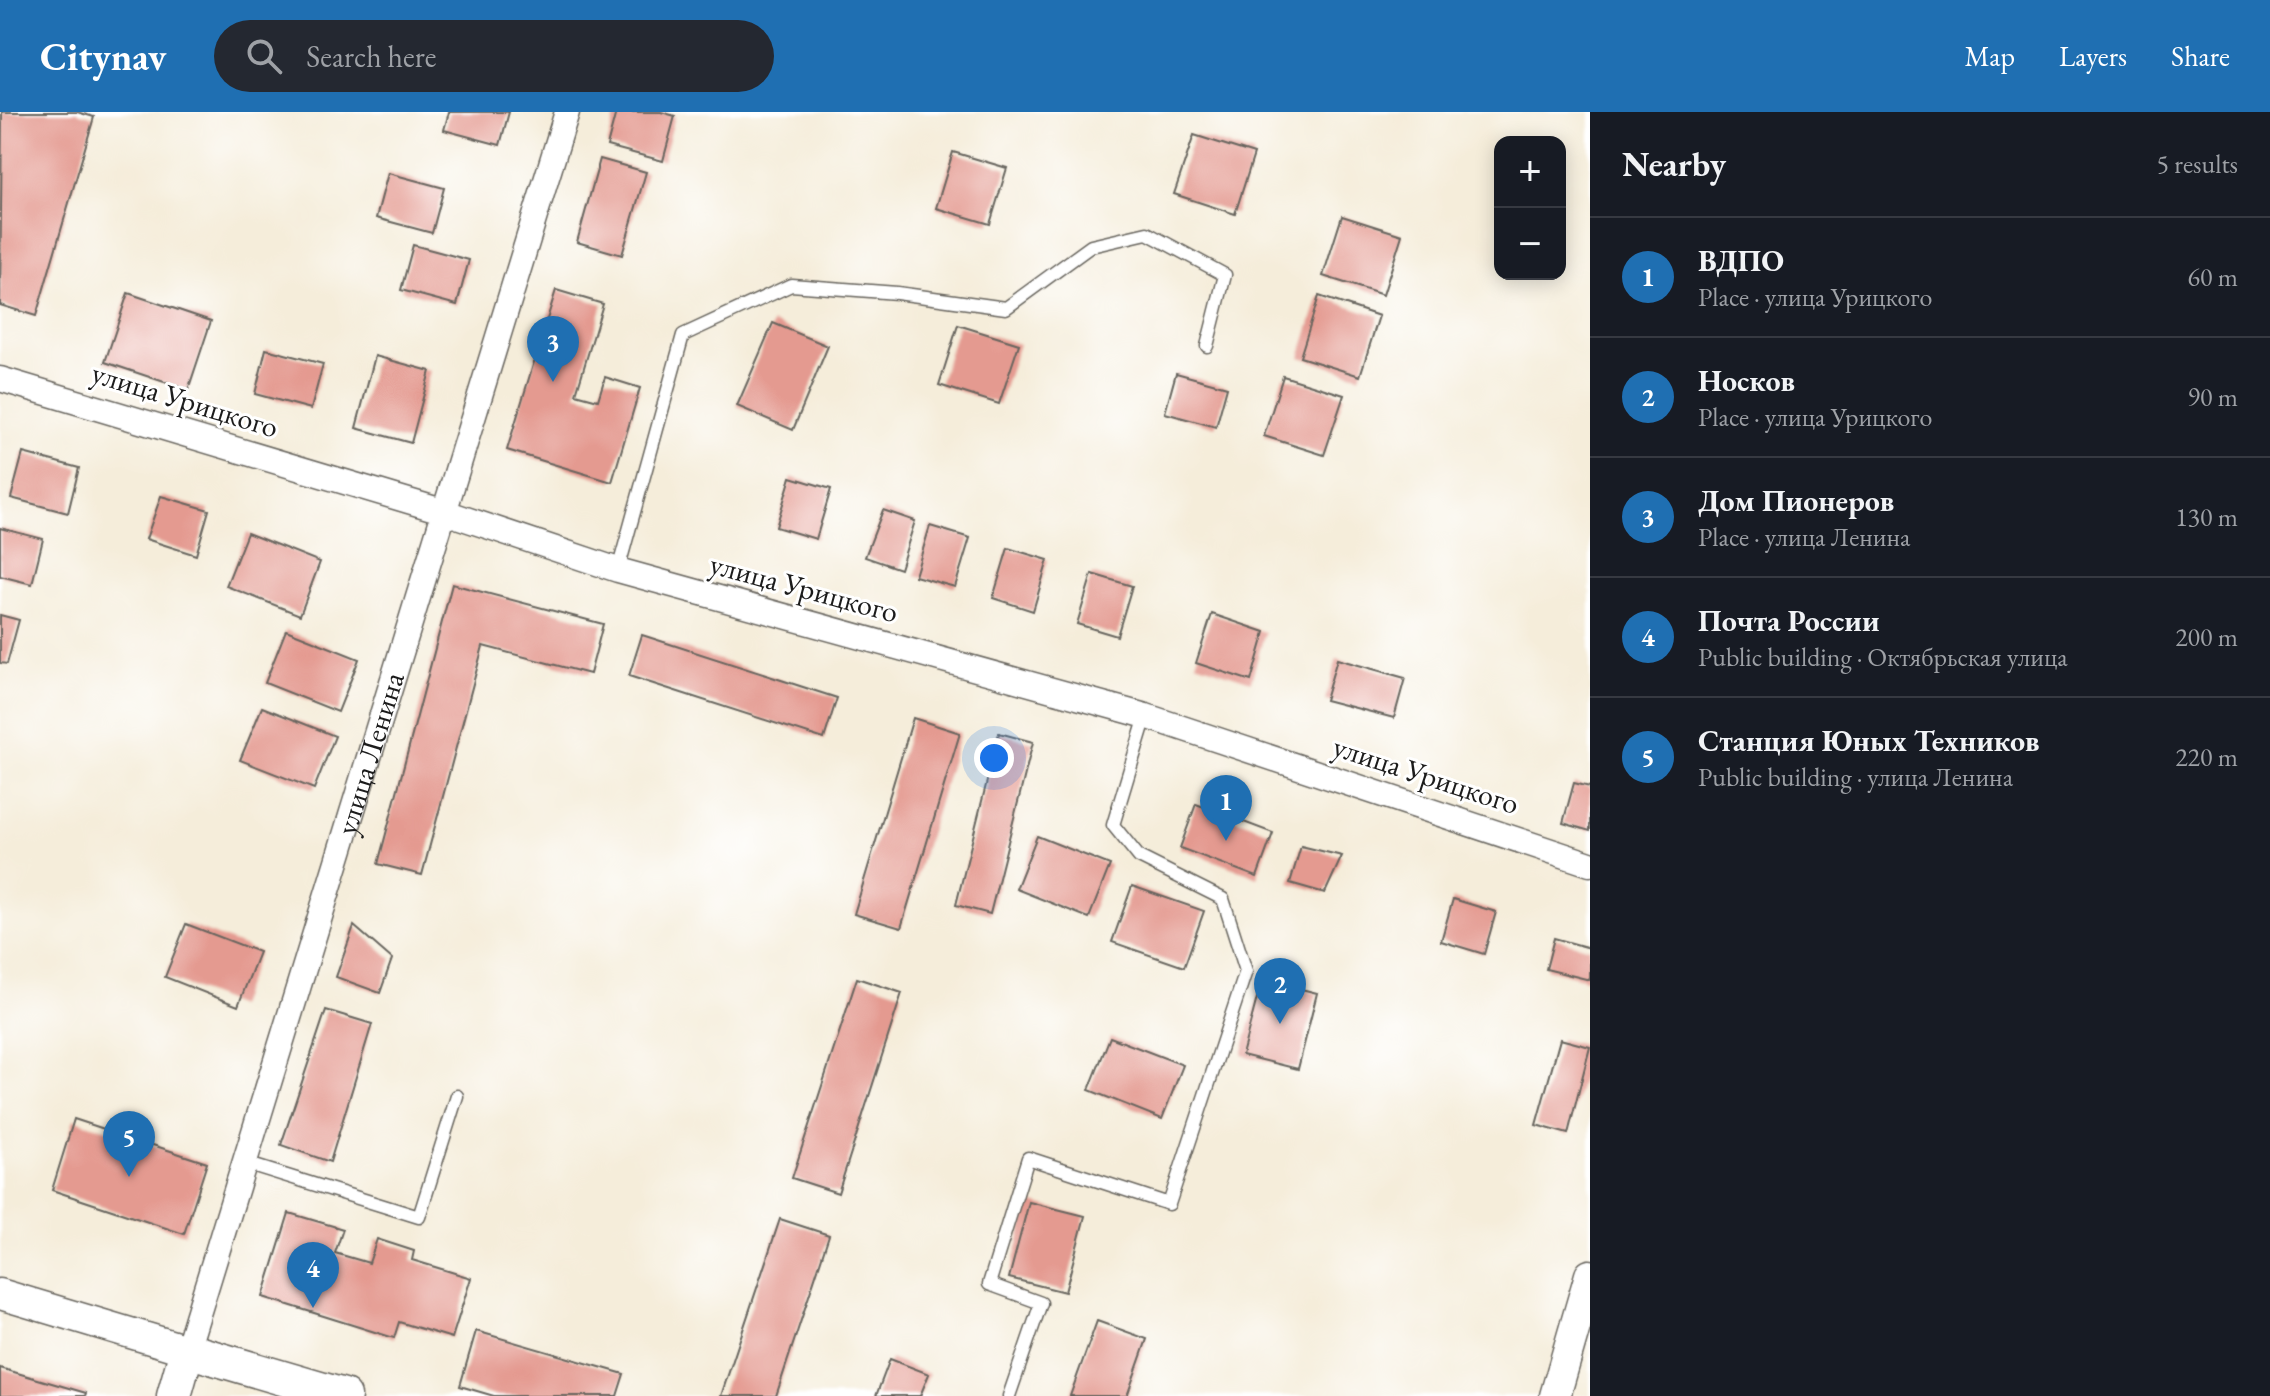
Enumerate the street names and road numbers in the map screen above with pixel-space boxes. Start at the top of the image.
street label: улица Урицкого [87,353,283,446]
street label: улица Урицкого [706,544,903,631]
street label: улица Ленина [326,667,413,839]
street label: улица Урицкого [1328,726,1524,823]

